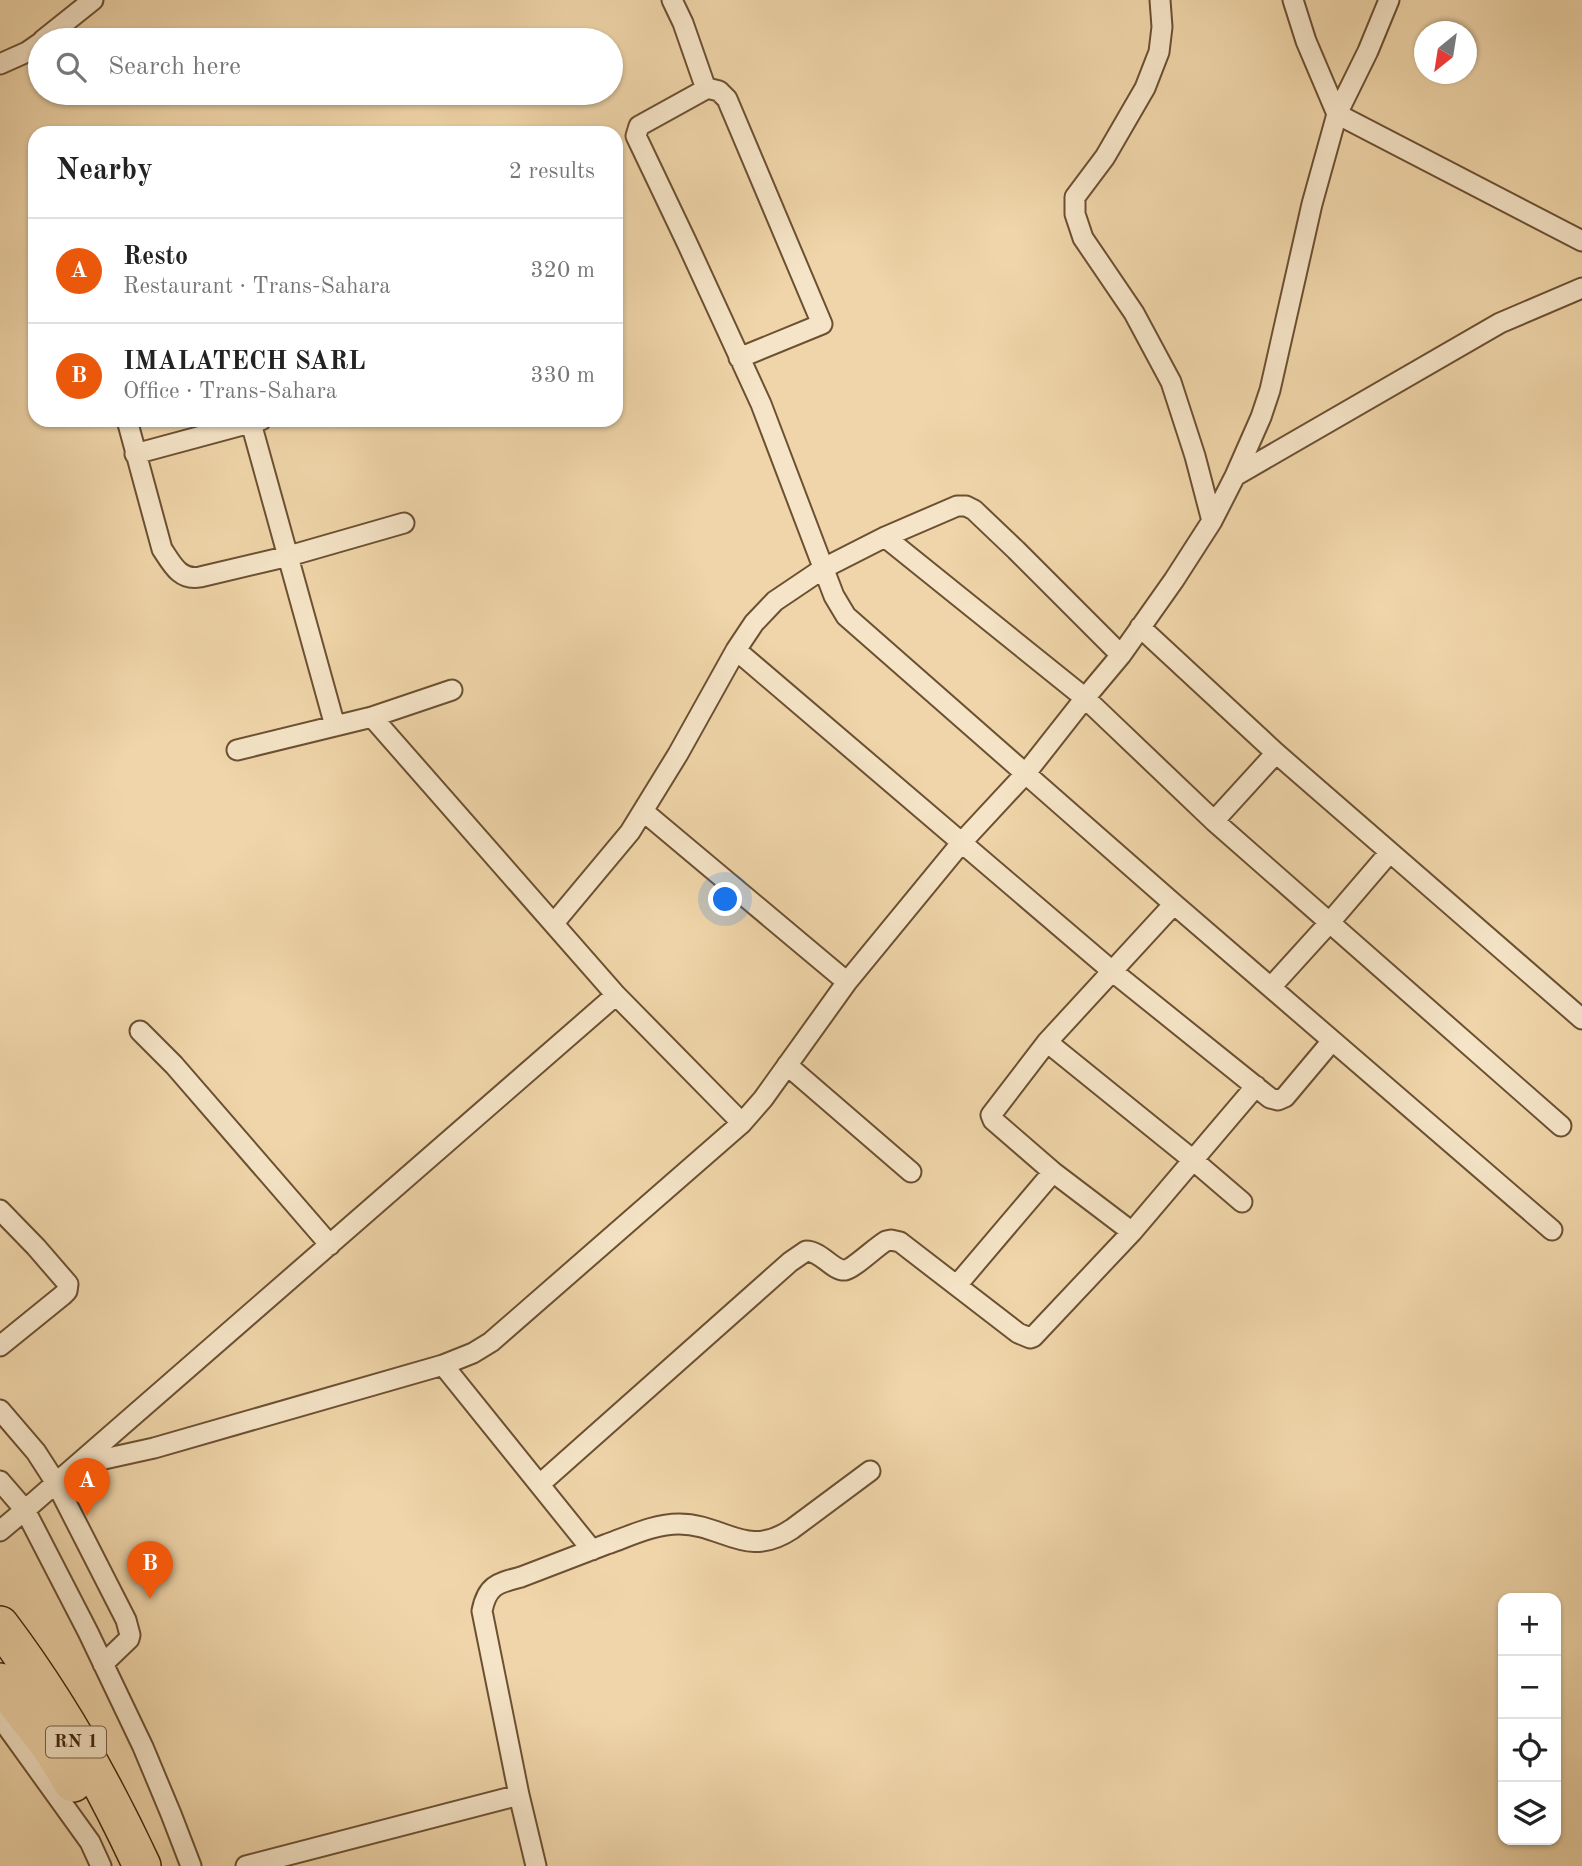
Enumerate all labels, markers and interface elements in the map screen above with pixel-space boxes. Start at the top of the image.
north arrow [1414,21,1477,84]
search box [28,28,623,105]
icon: search [52,48,90,86]
text: Search here [108,54,241,80]
text: Nearby [56,156,153,186]
text: 2 results [509,160,595,183]
text: Resto [123,244,188,270]
text: A [70,259,88,282]
text: 320 m [530,259,595,282]
text: Restaurant · Trans-Sahara [123,275,391,298]
text: IMALATECH SARL [123,349,366,375]
text: B [71,364,87,387]
text: 330 m [530,364,595,387]
text: Office · Trans-Sahara [123,380,337,403]
your location [708,882,742,916]
pin: A [64,1458,110,1516]
pin: B [127,1541,173,1599]
map controls [1498,1593,1561,1845]
button: + [1498,1593,1561,1656]
button: − [1498,1656,1561,1719]
button: locate [1498,1719,1561,1782]
road number: RN 1 [46,1726,106,1758]
button: layers [1498,1782,1561,1845]

